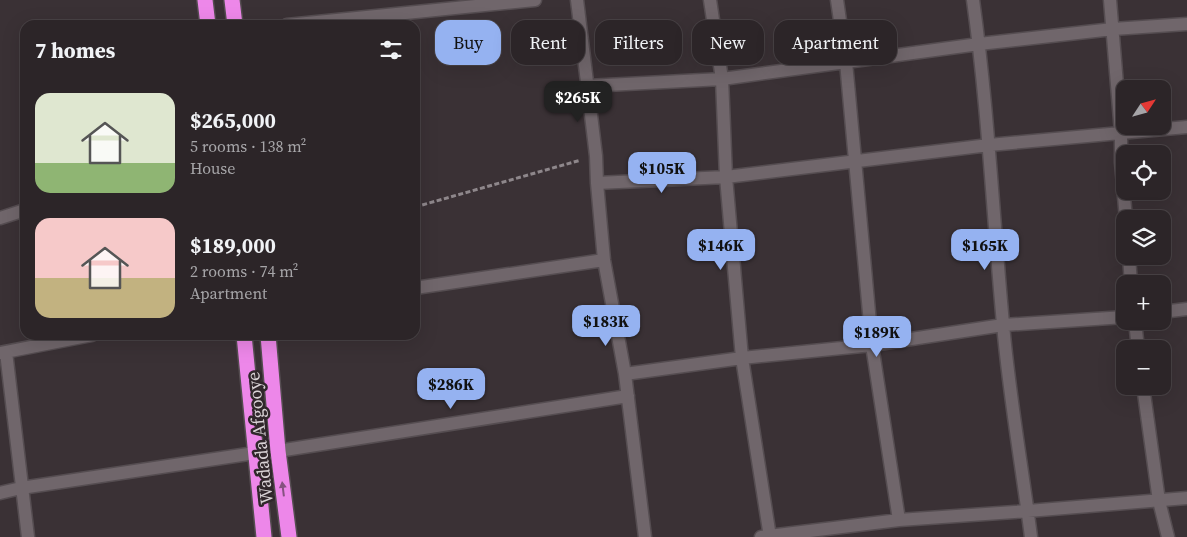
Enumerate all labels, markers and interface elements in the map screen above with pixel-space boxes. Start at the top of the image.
chip: Buy [435,20,501,65]
chip: Rent [511,20,585,65]
chip: Filters [595,20,682,65]
chip: New [692,20,764,65]
chip: Apartment [774,20,897,65]
text: 7 homes [35,36,115,65]
icon: filters [377,36,405,64]
pin: $265K [543,80,613,123]
north arrow [1116,80,1171,135]
map controls [1116,80,1171,395]
text: $265K [555,86,601,108]
text: $265,000 [190,106,276,135]
icon: home [75,113,135,173]
text: 5 rooms · 138 m² [190,135,306,157]
button: locate [1116,145,1171,200]
pin: $105K [627,152,697,194]
text: House [190,157,235,179]
text: $105K [639,157,685,179]
button: layers [1116,210,1171,265]
pin: $146K [686,228,756,271]
pin: $165K [950,228,1020,271]
text: $189,000 [190,231,276,260]
text: $146K [698,234,744,256]
text: $165K [962,234,1008,256]
icon: home [75,238,135,298]
text: 2 rooms · 74 m² [190,260,298,282]
button: + [1116,275,1171,330]
text: Apartment [190,282,267,304]
pin: $183K [571,304,641,347]
text: $183K [583,310,629,332]
pin: $189K [842,316,912,358]
text: $189K [854,321,900,343]
button: − [1116,340,1171,395]
pin: $286K [416,368,486,410]
street label: Wadada Afgooye [240,371,279,505]
text: $286K [428,373,474,395]
one-way arrow [279,480,287,496]

